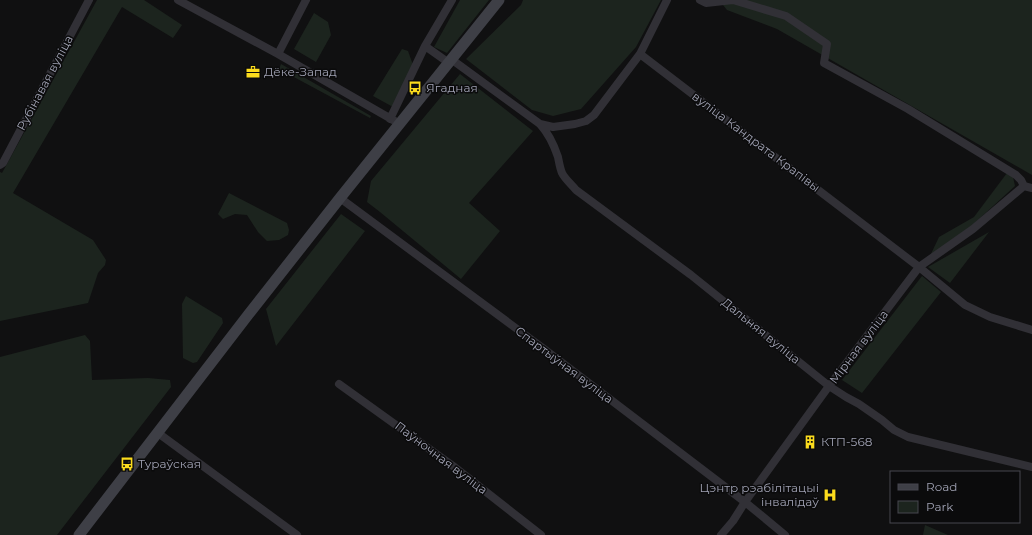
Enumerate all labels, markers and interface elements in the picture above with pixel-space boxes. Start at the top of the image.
street label: Рубінавая вуліца [13,33,76,133]
office icon: Дёке-Запад [245,64,261,80]
place label: Дёке-Запад [264,64,337,79]
bus stop icon: Ягадная [407,80,423,96]
place label: Ягадная [426,80,478,95]
street label: вуліца Кандрата Крапівы [689,88,823,195]
street label: Дальняя вуліца [719,294,804,367]
street label: Мірная вуліца [826,307,891,386]
street label: Спартыўная вуліца [512,323,616,406]
street label: Паўночная вуліца [392,418,490,497]
building icon: КТП-568 [802,434,818,450]
place label: КТП-568 [821,434,873,449]
bus stop icon: Тураўская [119,456,135,472]
place label: Тураўская [138,456,201,471]
legend [890,471,1020,523]
text: Road [926,479,957,494]
place label: Цэнтр рэабілітацыі інвалідаў [699,480,819,509]
hospital icon: Цэнтр рэабілітацыі інвалідаў [822,487,838,503]
text: Park [926,499,954,514]

